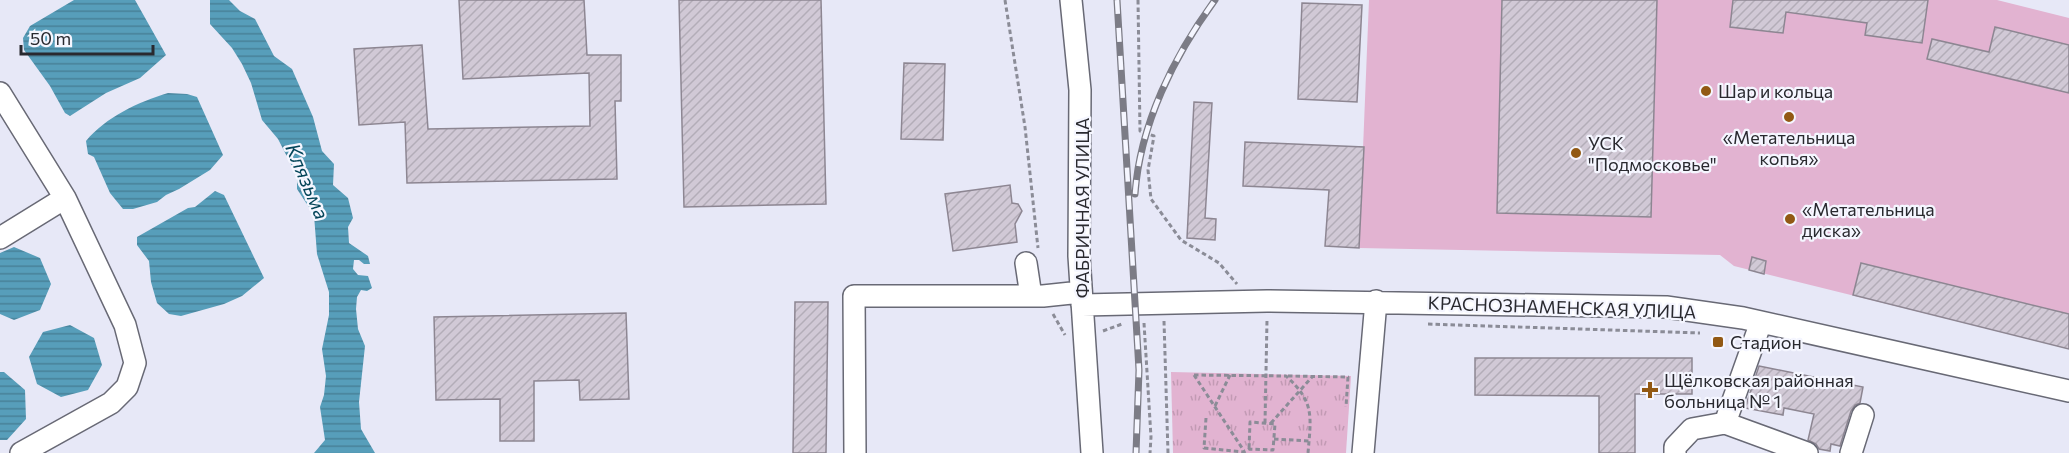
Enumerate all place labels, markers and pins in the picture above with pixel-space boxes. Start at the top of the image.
place label: Шар и кольца [1718,80,1833,102]
marker: Шар и кольца [1699,84,1713,98]
marker: «Метательница копья» [1782,110,1796,124]
place label: «Метательница копья» [1723,126,1855,169]
place label: УСК "Подмосковье" [1588,132,1717,175]
marker: УСК "Подмосковье" [1569,146,1583,160]
place label: «Метательница диска» [1802,198,1935,241]
marker: «Метательница диска» [1783,212,1797,226]
place label: Стадион [1730,331,1802,353]
marker: Стадион [1711,335,1725,349]
place label: Щёлковская районная больница № 1 [1664,369,1854,412]
marker: Щёлковская районная больница № 1 [1641,381,1659,399]

